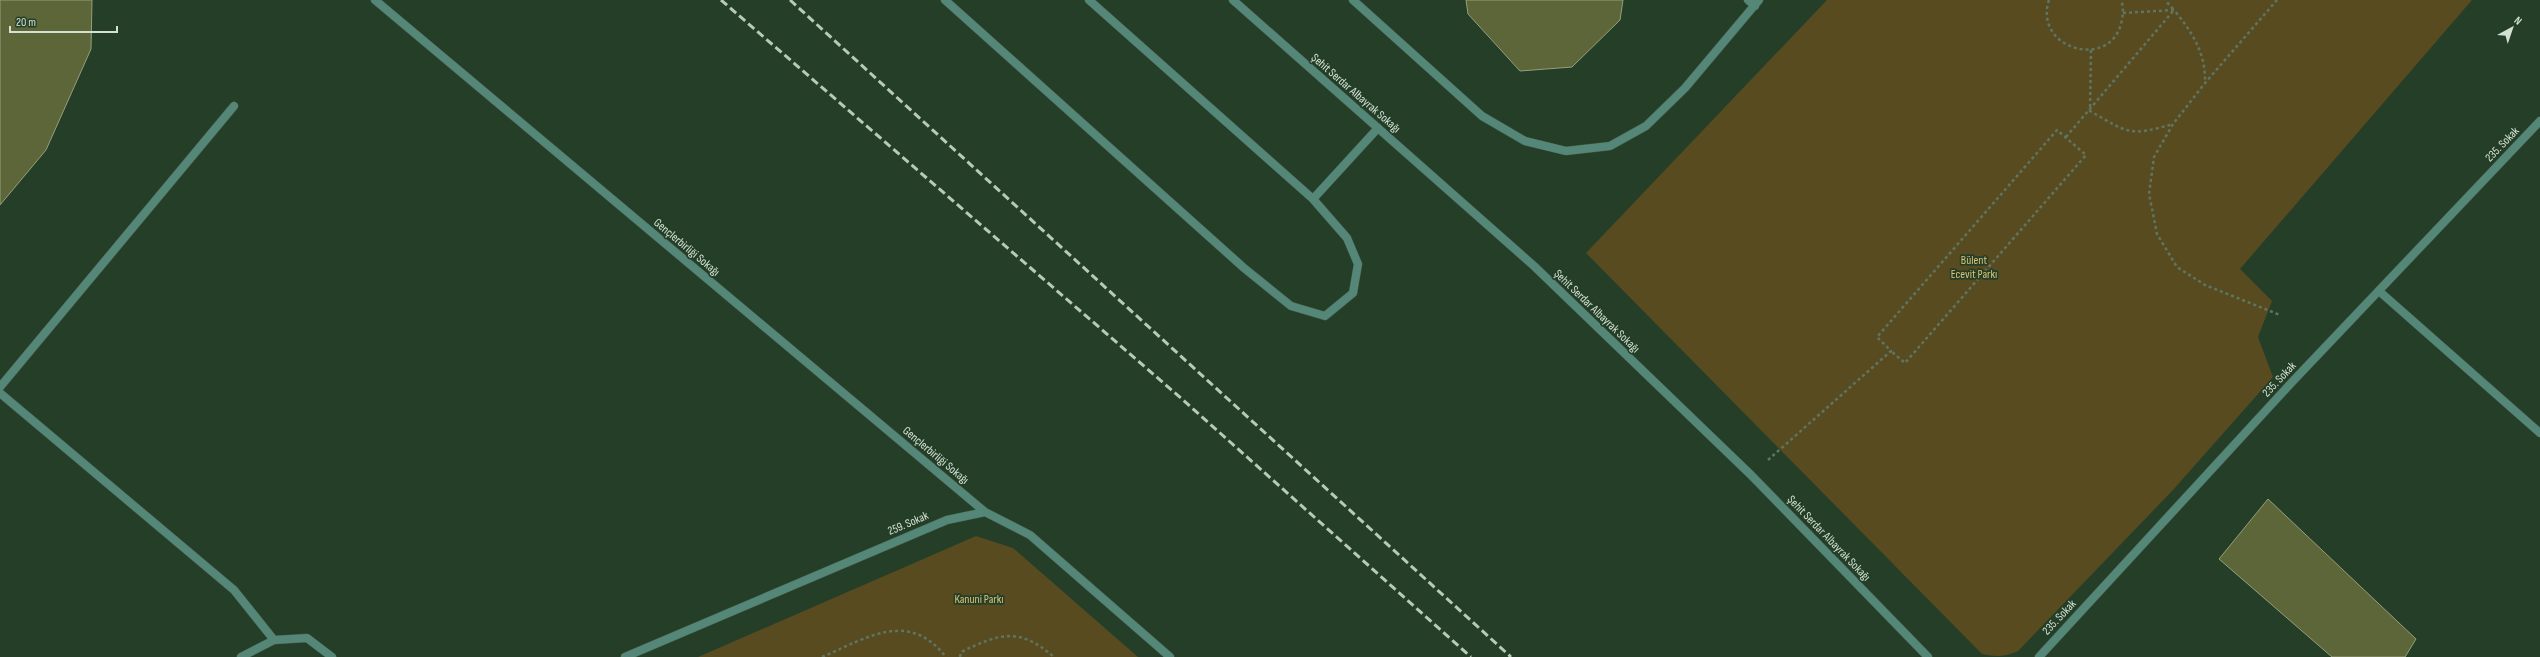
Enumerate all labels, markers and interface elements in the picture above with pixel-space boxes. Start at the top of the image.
scale bar [10,8,117,34]
north arrow [2492,8,2532,48]
text: N [2512,14,2525,28]
text: 20 m [16,15,36,30]
street label: Şehit Serdar Albayrak Sokağı [1308,51,1403,136]
street label: 235. Sokak [2482,123,2523,165]
street label: Gençlerbirliği Sokağı [650,215,723,279]
park label: Bülent Ecevit Parkı [1951,253,1997,282]
street label: Şehit Serdar Albayrak Sokağı [1551,267,1643,356]
street label: 235. Sokak [2259,358,2300,400]
street label: Gençlerbirliği Sokağı [899,423,972,487]
street label: Şehit Serdar Albayrak Sokağı [1784,492,1873,584]
street label: 259. Sokak [886,508,931,539]
park label: Kanuni Parkı [954,592,1004,607]
street label: 235. Sokak [2039,596,2080,638]

